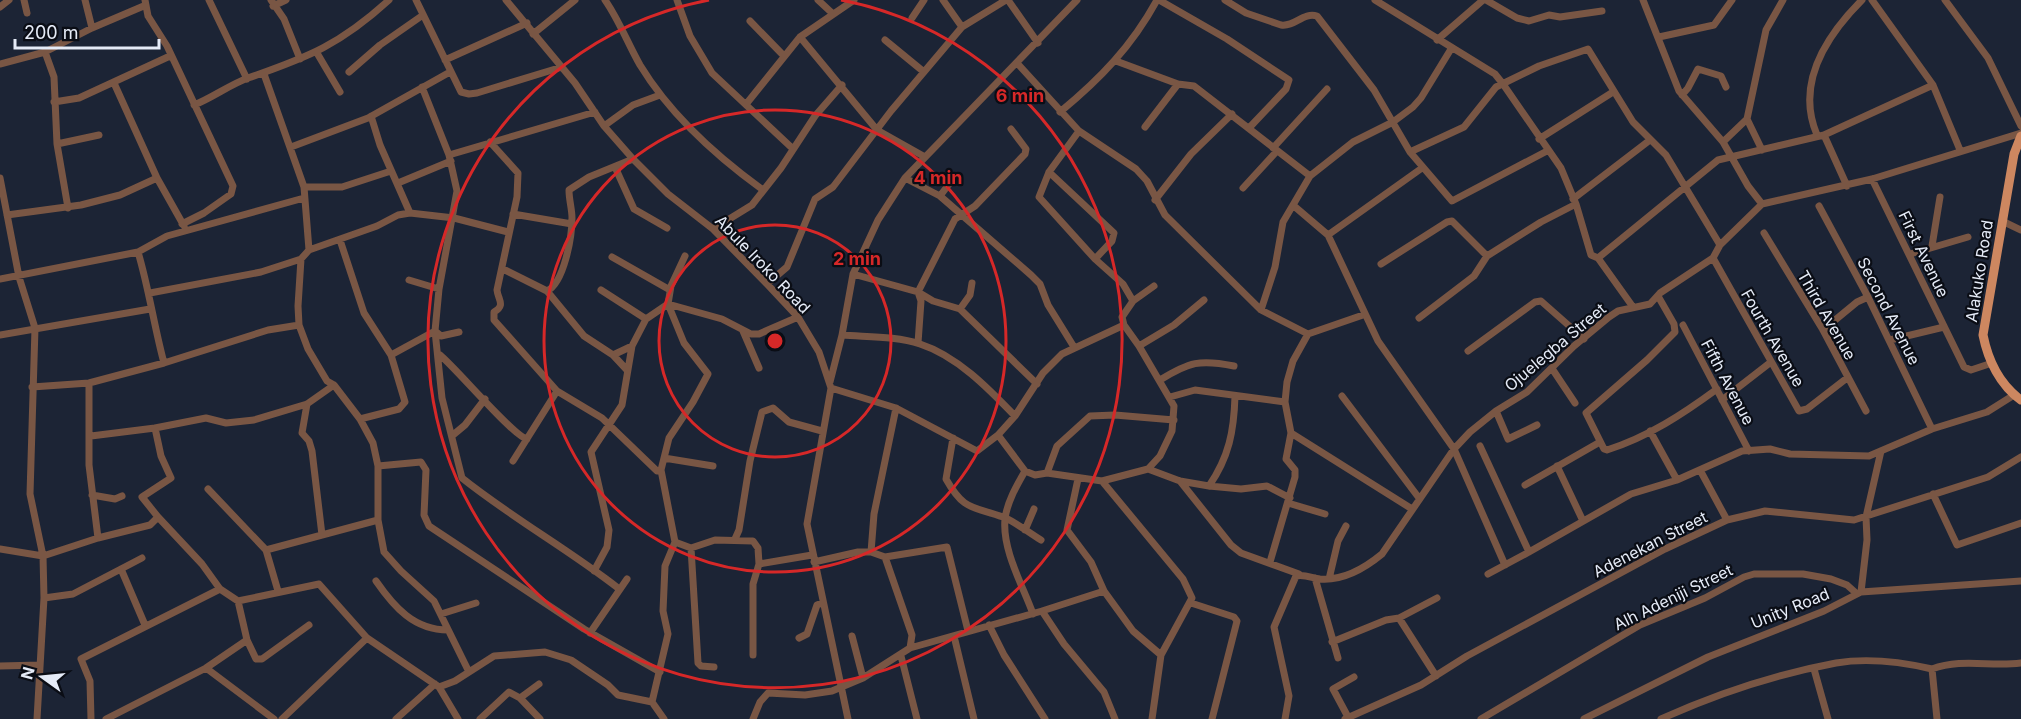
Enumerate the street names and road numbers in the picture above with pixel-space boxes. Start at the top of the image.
street label: First Avenue [1894,207,1954,301]
street label: Abule Iroko Road [711,211,815,317]
street label: Alakuko Road [1961,218,1997,324]
street label: Second Avenue [1853,254,1925,368]
street label: Third Avenue [1793,267,1861,363]
street label: Fourth Avenue [1737,286,1809,390]
street label: Ojuelegba Street [1500,299,1610,395]
street label: Fifth Avenue [1697,336,1759,428]
street label: Adenekan Street [1589,507,1711,581]
street label: Alh Adeniji Street [1610,560,1736,634]
street label: Unity Road [1748,583,1832,633]

